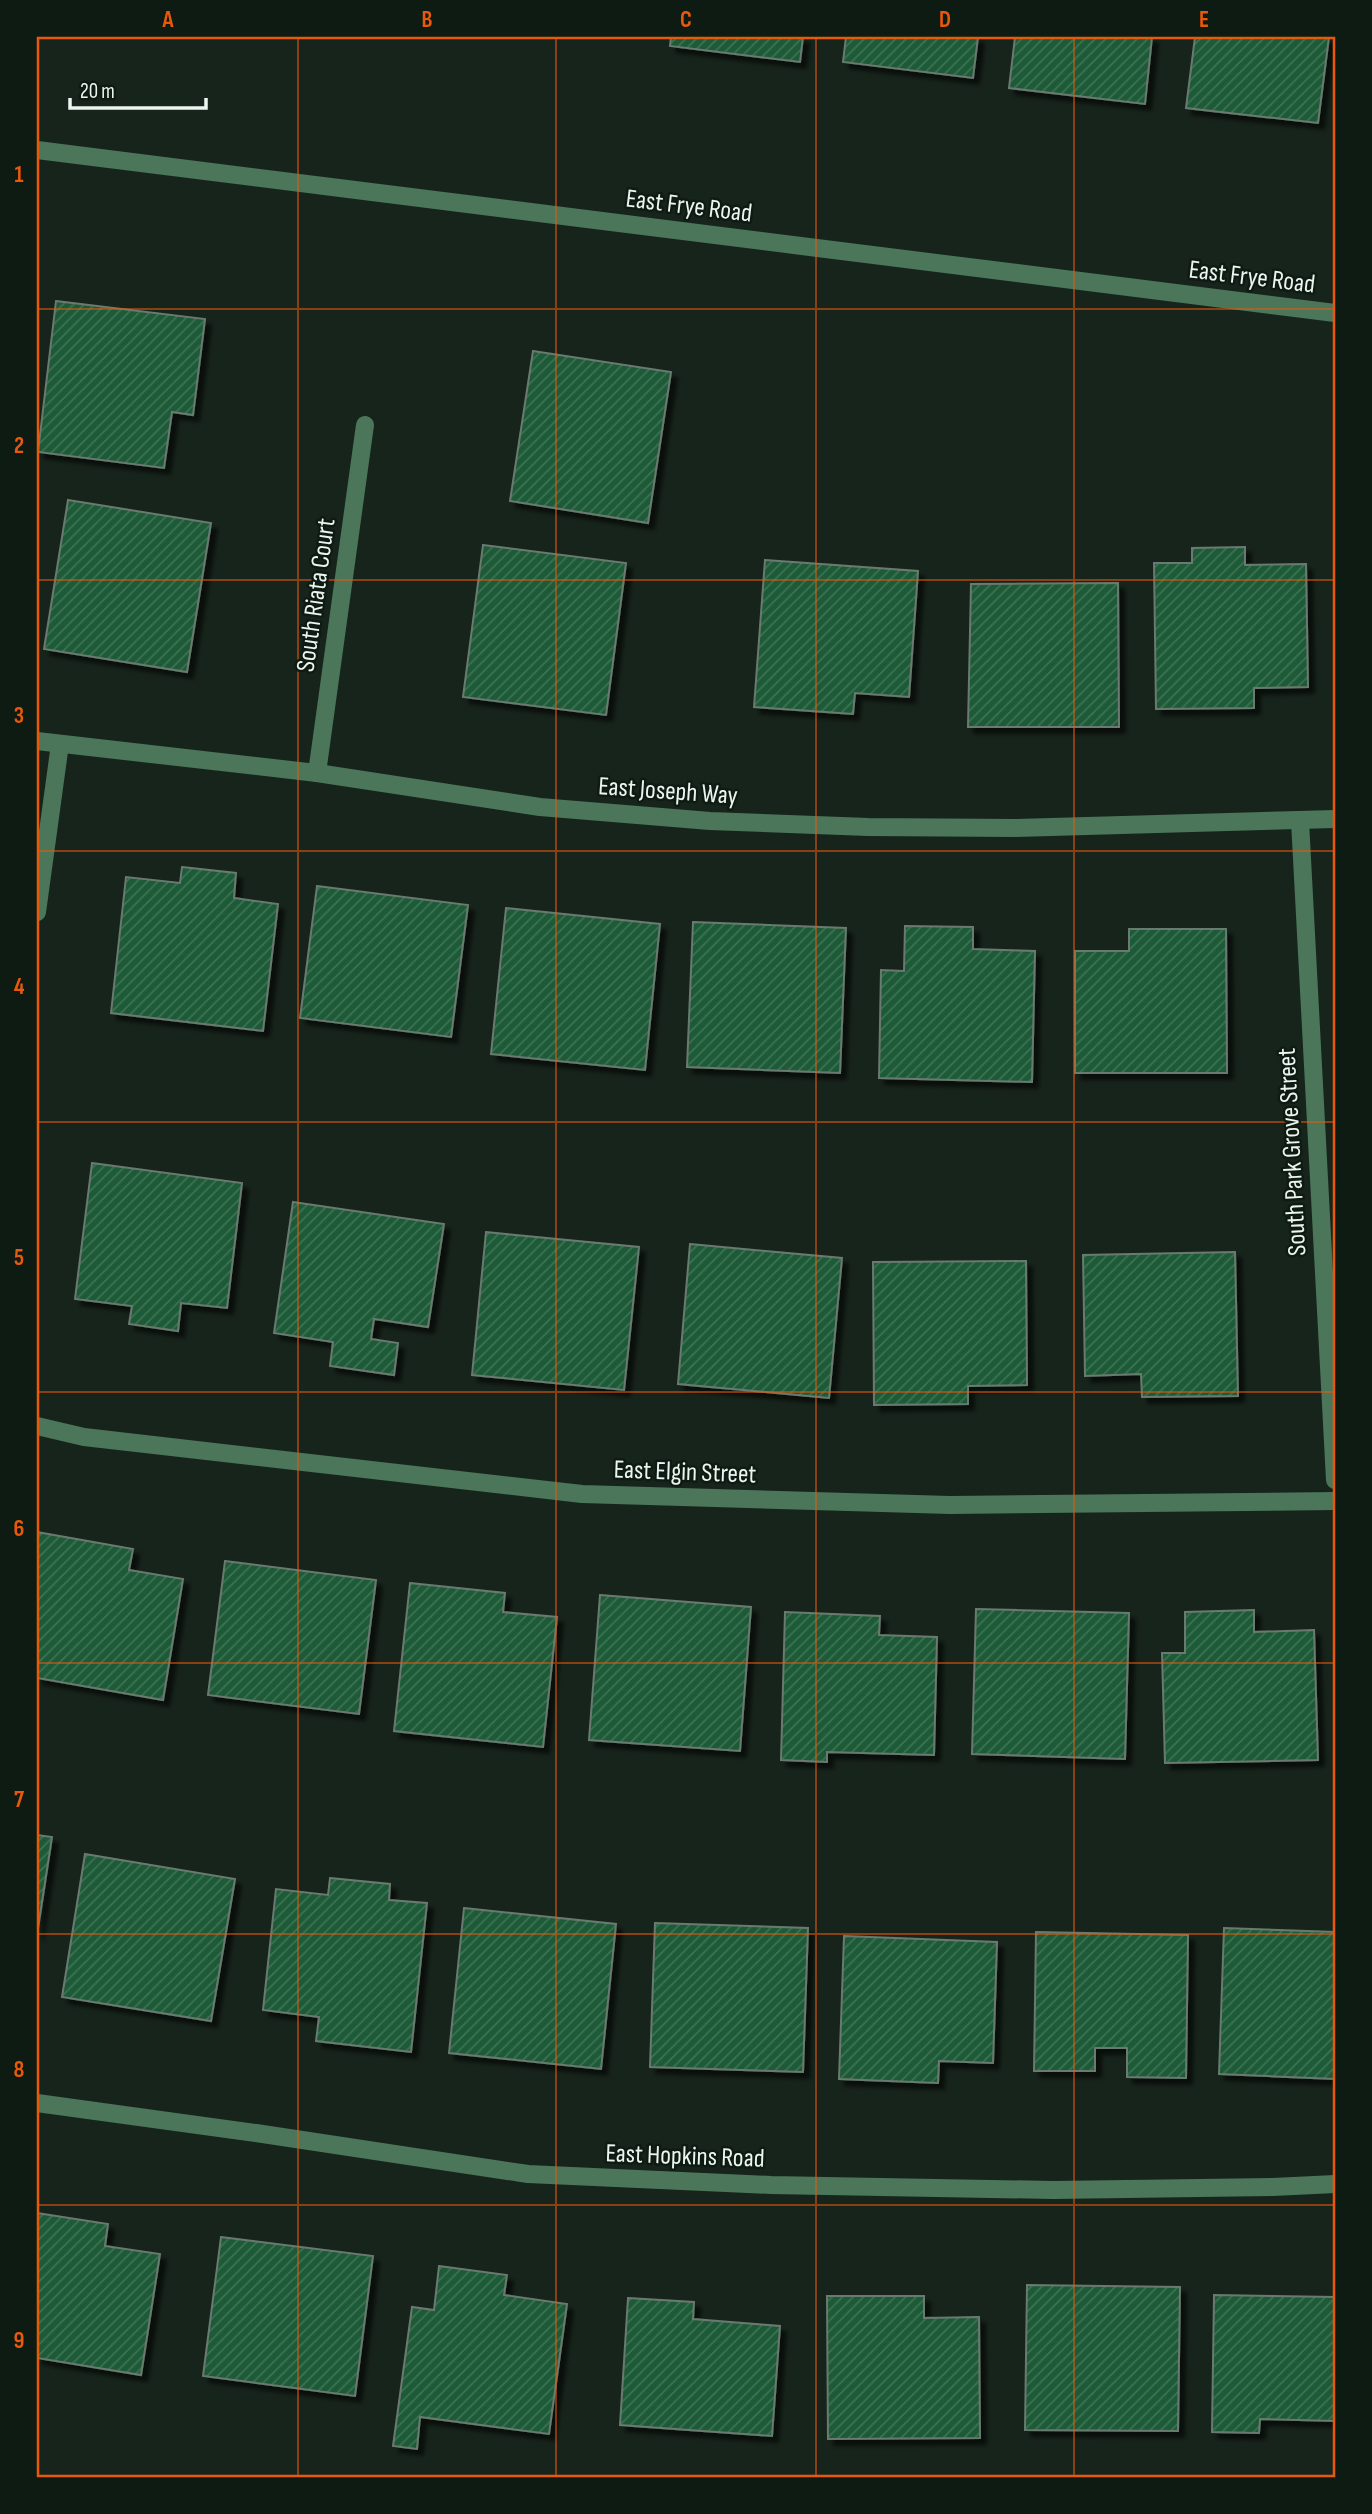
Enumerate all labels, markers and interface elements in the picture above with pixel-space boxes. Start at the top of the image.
text: A [162,6,175,34]
text: B [422,6,433,34]
text: C [680,6,692,34]
text: D [939,6,951,34]
text: E [1199,6,1209,34]
scale bar [70,66,206,110]
text: 20 m [80,79,115,104]
text: 1 [14,161,24,189]
street label: East Frye Road [624,183,754,230]
street label: East Frye Road [1187,254,1317,301]
text: 2 [14,432,24,460]
street label: South Riata Court [290,516,343,674]
text: 3 [14,702,24,730]
street label: East Joseph Way [597,771,739,812]
text: 4 [14,973,25,1001]
street label: South Park Grove Street [1272,1047,1313,1257]
text: 5 [14,1244,24,1272]
street label: East Elgin Street [613,1455,757,1490]
text: 6 [14,1515,24,1543]
text: 7 [14,1786,24,1814]
text: 8 [14,2056,25,2084]
street label: East Hopkins Road [605,2138,765,2175]
text: 9 [14,2327,24,2355]

